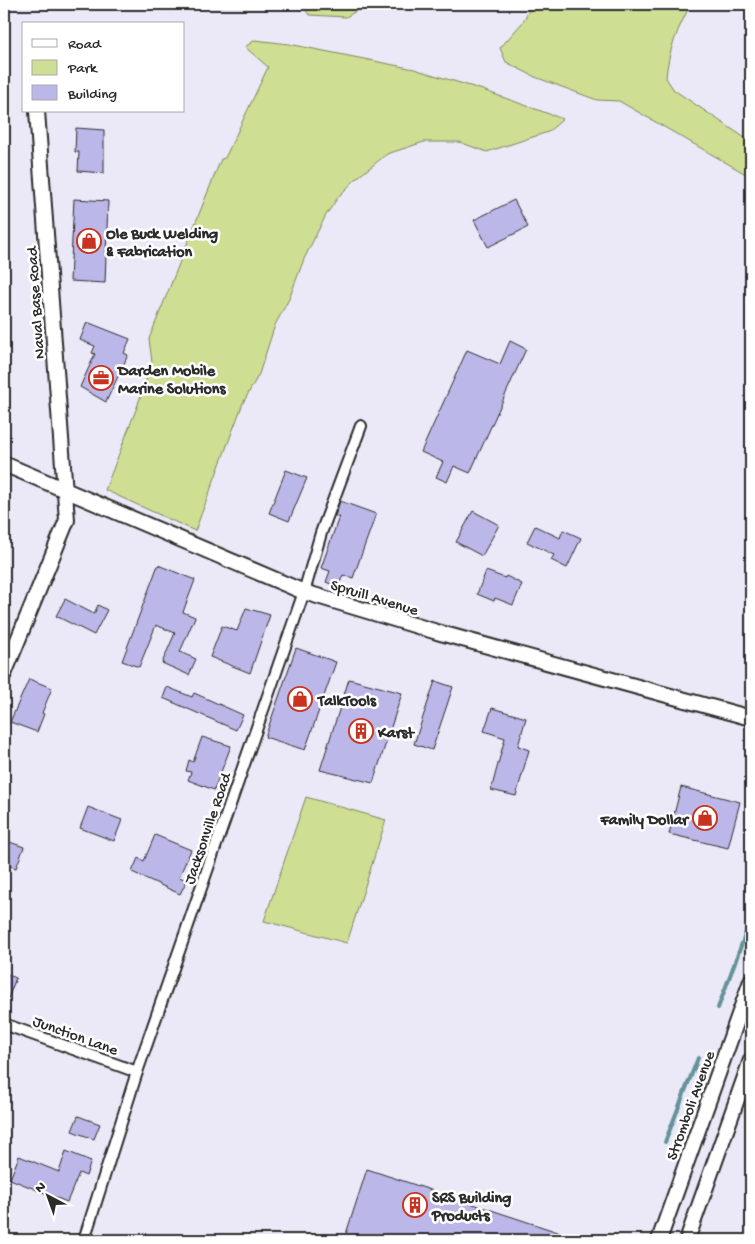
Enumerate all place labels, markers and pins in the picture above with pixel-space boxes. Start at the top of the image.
place label: Ole Buck Welding & Fabrication [106,226,218,263]
shop icon: Ole Buck Welding & Fabrication [76,228,102,254]
place label: Darden Mobile Marine Solutions [116,363,226,400]
office icon: Darden Mobile Marine Solutions [88,365,114,391]
shop icon: TalkTools [287,686,313,712]
place label: TalkTools [316,693,377,712]
building icon: Karst [348,718,374,744]
place label: Karst [377,725,415,744]
shop icon: Family Dollar [692,805,718,831]
place label: Family Dollar [600,812,690,831]
place label: SRS Building Products [431,1190,511,1227]
building icon: SRS Building Products [402,1192,428,1218]

